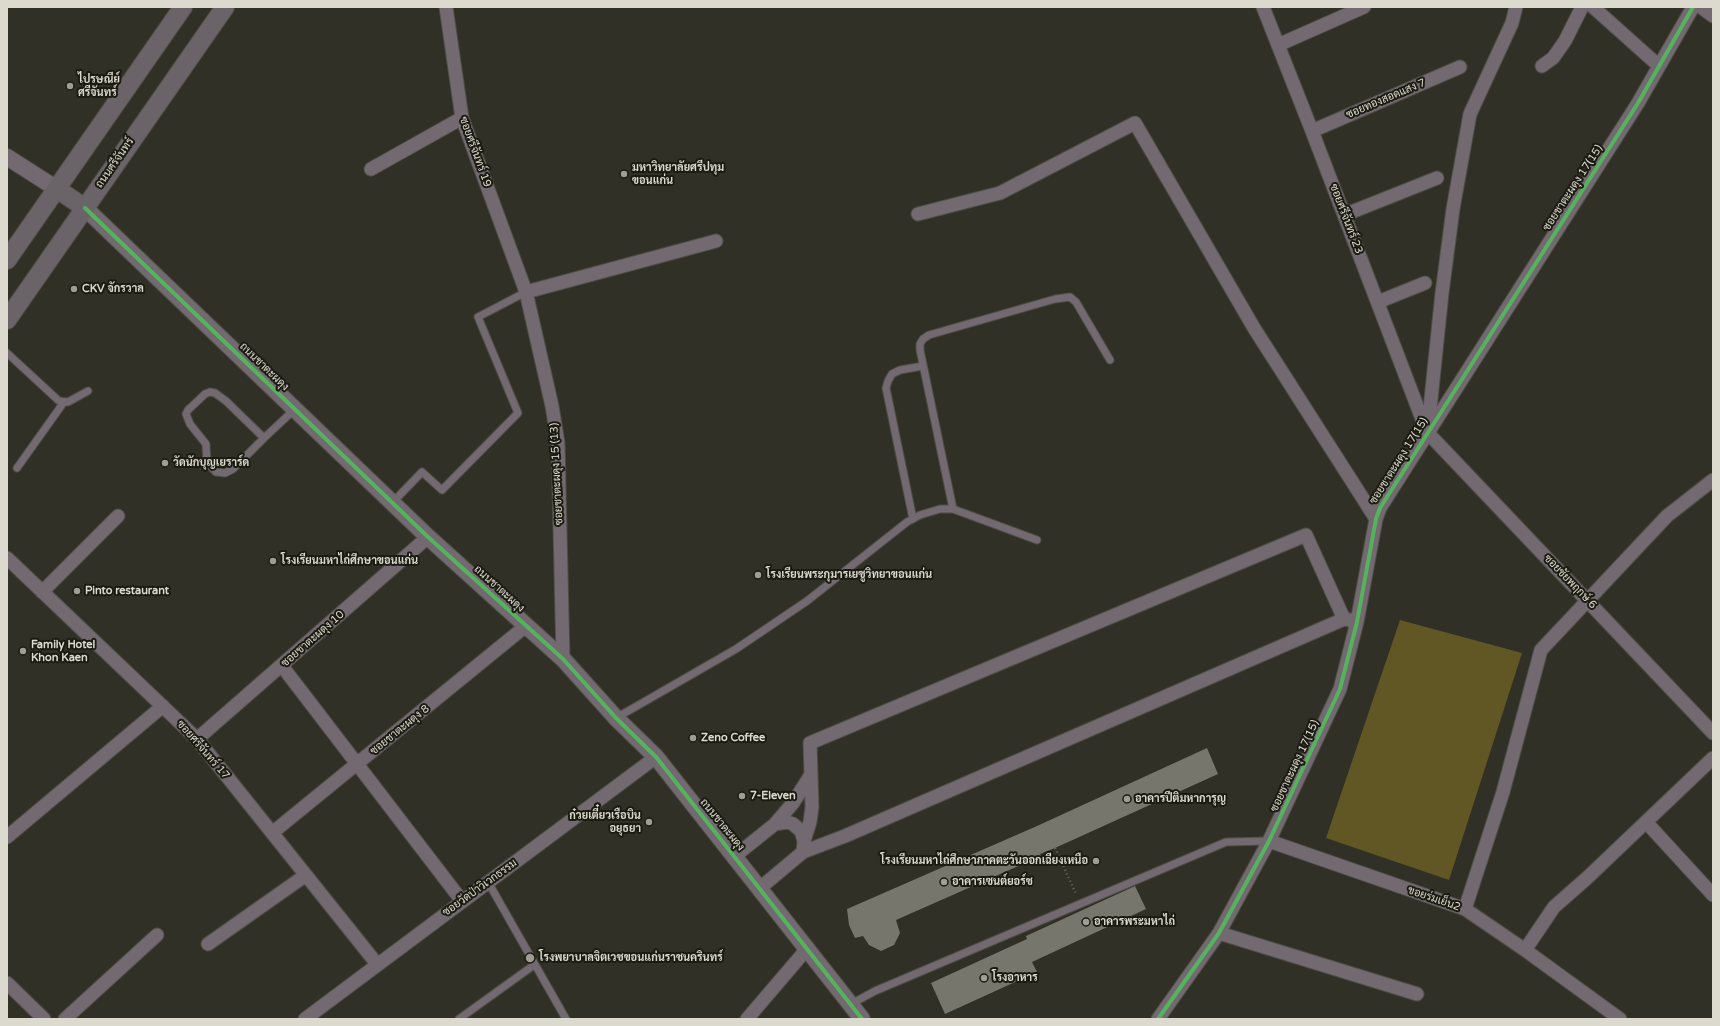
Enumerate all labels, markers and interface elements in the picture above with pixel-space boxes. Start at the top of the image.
place label: ไปรษณีย์ ศรีจันทร์ [78,73,120,99]
street label: ซอยทองสอดแสง 7 [1344,76,1428,122]
marker: ไปรษณีย์ ศรีจันทร์ [65,81,75,91]
street label: ซอยศรีจันทร์ 19 [456,115,494,189]
street label: ถนนศรีจันทร์ [93,135,137,191]
street label: ซอยชาตะผดุง 17(15) [1540,143,1606,233]
place label: มหาวิทยาลัยศรีปทุม ขอนแก่น [632,161,724,187]
marker: มหาวิทยาลัยศรีปทุม ขอนแก่น [619,169,629,179]
street label: ซอยศรีจันทร์ 23 [1327,182,1365,256]
place label: CKV จักรวาล [82,282,144,296]
marker: CKV จักรวาล [69,284,79,294]
street label: ถนนชาตะผดุง [237,340,291,394]
street label: ซอยชาตะผดุง 17(15) [1367,415,1431,507]
street label: ซอยชาตะผดุง 15 (13) [548,422,566,526]
place label: วัดนักบุญเยราร์ด [173,456,249,470]
marker: วัดนักบุญเยราร์ด [160,458,170,468]
street label: ซอยชัยพฤกษ์ 6 [1541,552,1599,612]
place label: โรงเรียนมหาไถ่ศึกษาขอนแก่น [281,554,418,568]
marker: โรงเรียนมหาไถ่ศึกษาขอนแก่น [268,556,278,566]
street label: ถนนชาตะผดุง [471,563,527,615]
place label: โรงเรียนพระกุมารเยซูวิทยาขอนแก่น [766,568,932,582]
marker: โรงเรียนพระกุมารเยซูวิทยาขอนแก่น [753,570,763,580]
place label: Pinto restaurant [85,584,169,598]
marker: Pinto restaurant [72,586,82,596]
street label: ซอยชาตะผดุง 10 [279,608,347,670]
place label: Family Hotel Khon Kaen [31,638,95,664]
marker: Family Hotel Khon Kaen [18,646,28,656]
street label: ซอยชาตะผดุง 8 [368,702,432,758]
street label: ซอยศรีจันทร์ 17 [174,718,232,782]
street label: ซอยชาตะผดุง 17(15) [1268,718,1322,814]
place label: Zeno Coffee [701,731,765,745]
marker: Zeno Coffee [688,733,698,743]
place label: 7-Eleven [750,789,796,803]
marker: 7-Eleven [737,791,747,801]
place label: อาคารปีติมหาการุญ [1135,792,1226,806]
marker: อาคารปีติมหาการุญ [1122,794,1132,804]
street label: ถนนชาตะผดุง [697,796,747,854]
place label: ก๋วยเตี๋ยวเรือบิน อยุธยา [569,809,641,835]
marker: ก๋วยเตี๋ยวเรือบิน อยุธยา [644,817,654,827]
place label: โรงเรียนมหาไถ่ศึกษาภาคตะวันออกเฉียงเหนือ [880,854,1088,868]
marker: โรงเรียนมหาไถ่ศึกษาภาคตะวันออกเฉียงเหนือ [1091,856,1101,866]
street label: ซอยวัดป่าวิเวกธรรม [440,857,520,919]
place label: อาคารเซนต์ยอร์ช [952,875,1033,889]
marker: อาคารเซนต์ยอร์ช [939,877,949,887]
street label: ขอยร่มเย็น2 [1406,884,1462,914]
place label: อาคารพระมหาไถ่ [1094,915,1175,929]
marker: อาคารพระมหาไถ่ [1081,917,1091,927]
place label: โรงพยาบาลจิตเวชขอนแก่นราชนครินทร์ [539,951,723,965]
marker: โรงพยาบาลจิตเวชขอนแก่นราชนครินทร์ [524,952,536,964]
place label: โรงอาหาร [992,971,1038,985]
marker: โรงอาหาร [979,973,989,983]

